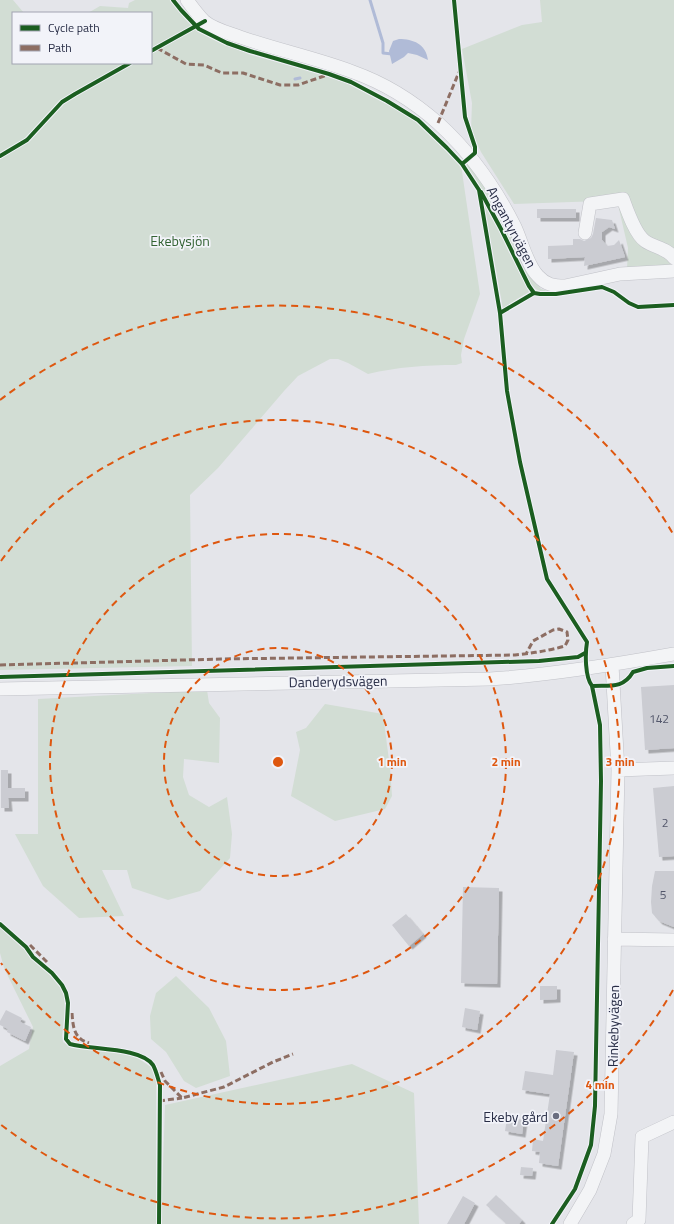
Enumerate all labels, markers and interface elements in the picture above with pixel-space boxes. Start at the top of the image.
legend [12,12,152,64]
text: Cycle path [48,18,100,37]
text: Path [48,38,72,57]
street label: Angantyrvägen [482,183,542,271]
park label: Ekebysjön [150,230,210,251]
street label: Danderydsvägen [288,670,388,692]
house number: 142 [649,709,669,728]
text: 1 min [377,752,407,771]
text: 2 min [491,752,521,771]
text: 3 min [605,752,635,771]
centre of rings [271,755,285,769]
house number: 2 [662,813,668,832]
house number: 5 [660,885,667,904]
street label: Rinkebyvägen [602,985,624,1067]
text: 4 min [585,1075,615,1094]
place label: Ekeby gård [483,1106,548,1127]
marker: Ekeby gård [551,1111,561,1121]

